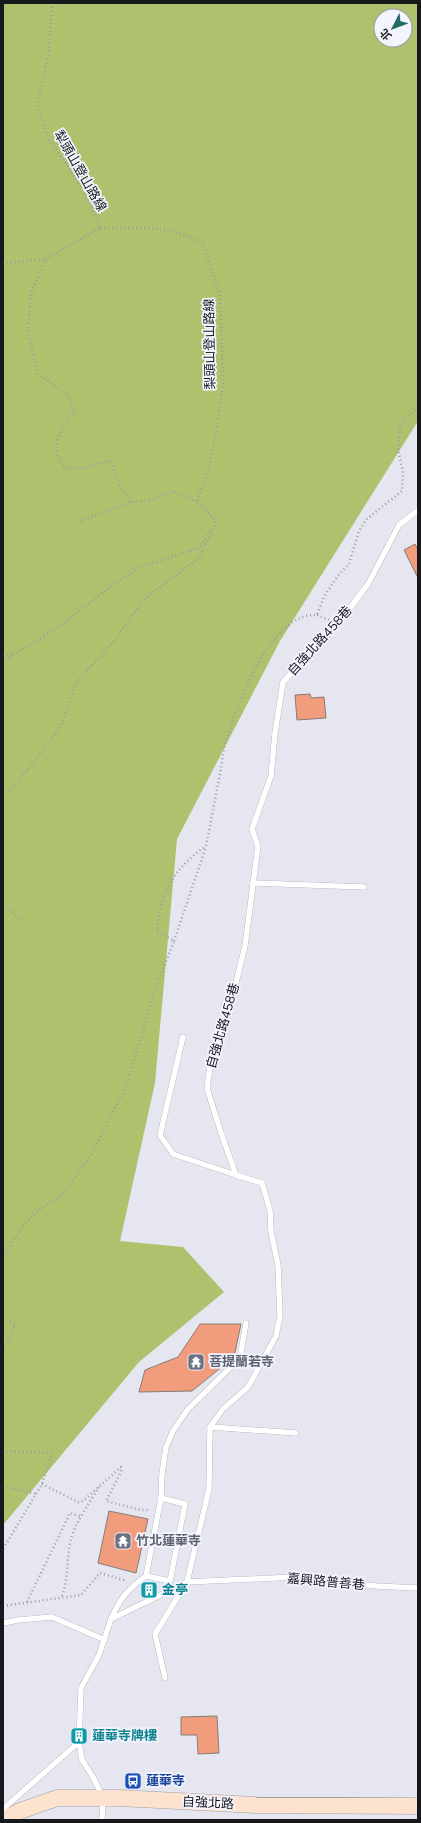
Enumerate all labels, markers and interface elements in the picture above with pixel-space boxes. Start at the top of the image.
north arrow [373,8,413,48]
text: 北 [377,25,395,43]
street label: 犁頭山登山路線 [49,127,111,215]
street label: 梨頭山登山路線 [200,298,220,390]
street label: 自強北路458巷 [284,602,356,680]
street label: 自強北路458巷 [202,981,244,1071]
temple icon: 菩提蘭若寺 [186,1352,206,1372]
place label: 菩提蘭若寺 [209,1353,274,1371]
temple icon: 竹北蓮華寺 [113,1531,133,1551]
place label: 竹北蓮華寺 [136,1532,201,1550]
street label: 嘉興路普善巷 [286,1570,366,1594]
building icon: 金亭 [139,1580,159,1600]
place label: 金亭 [162,1581,188,1599]
building icon: 蓮華寺牌樓 [69,1726,89,1746]
place label: 蓮華寺牌樓 [92,1727,157,1745]
bus stop icon: 蓮華寺 [123,1771,143,1791]
place label: 蓮華寺 [146,1772,185,1790]
street label: 自強北路 [182,1793,234,1813]

